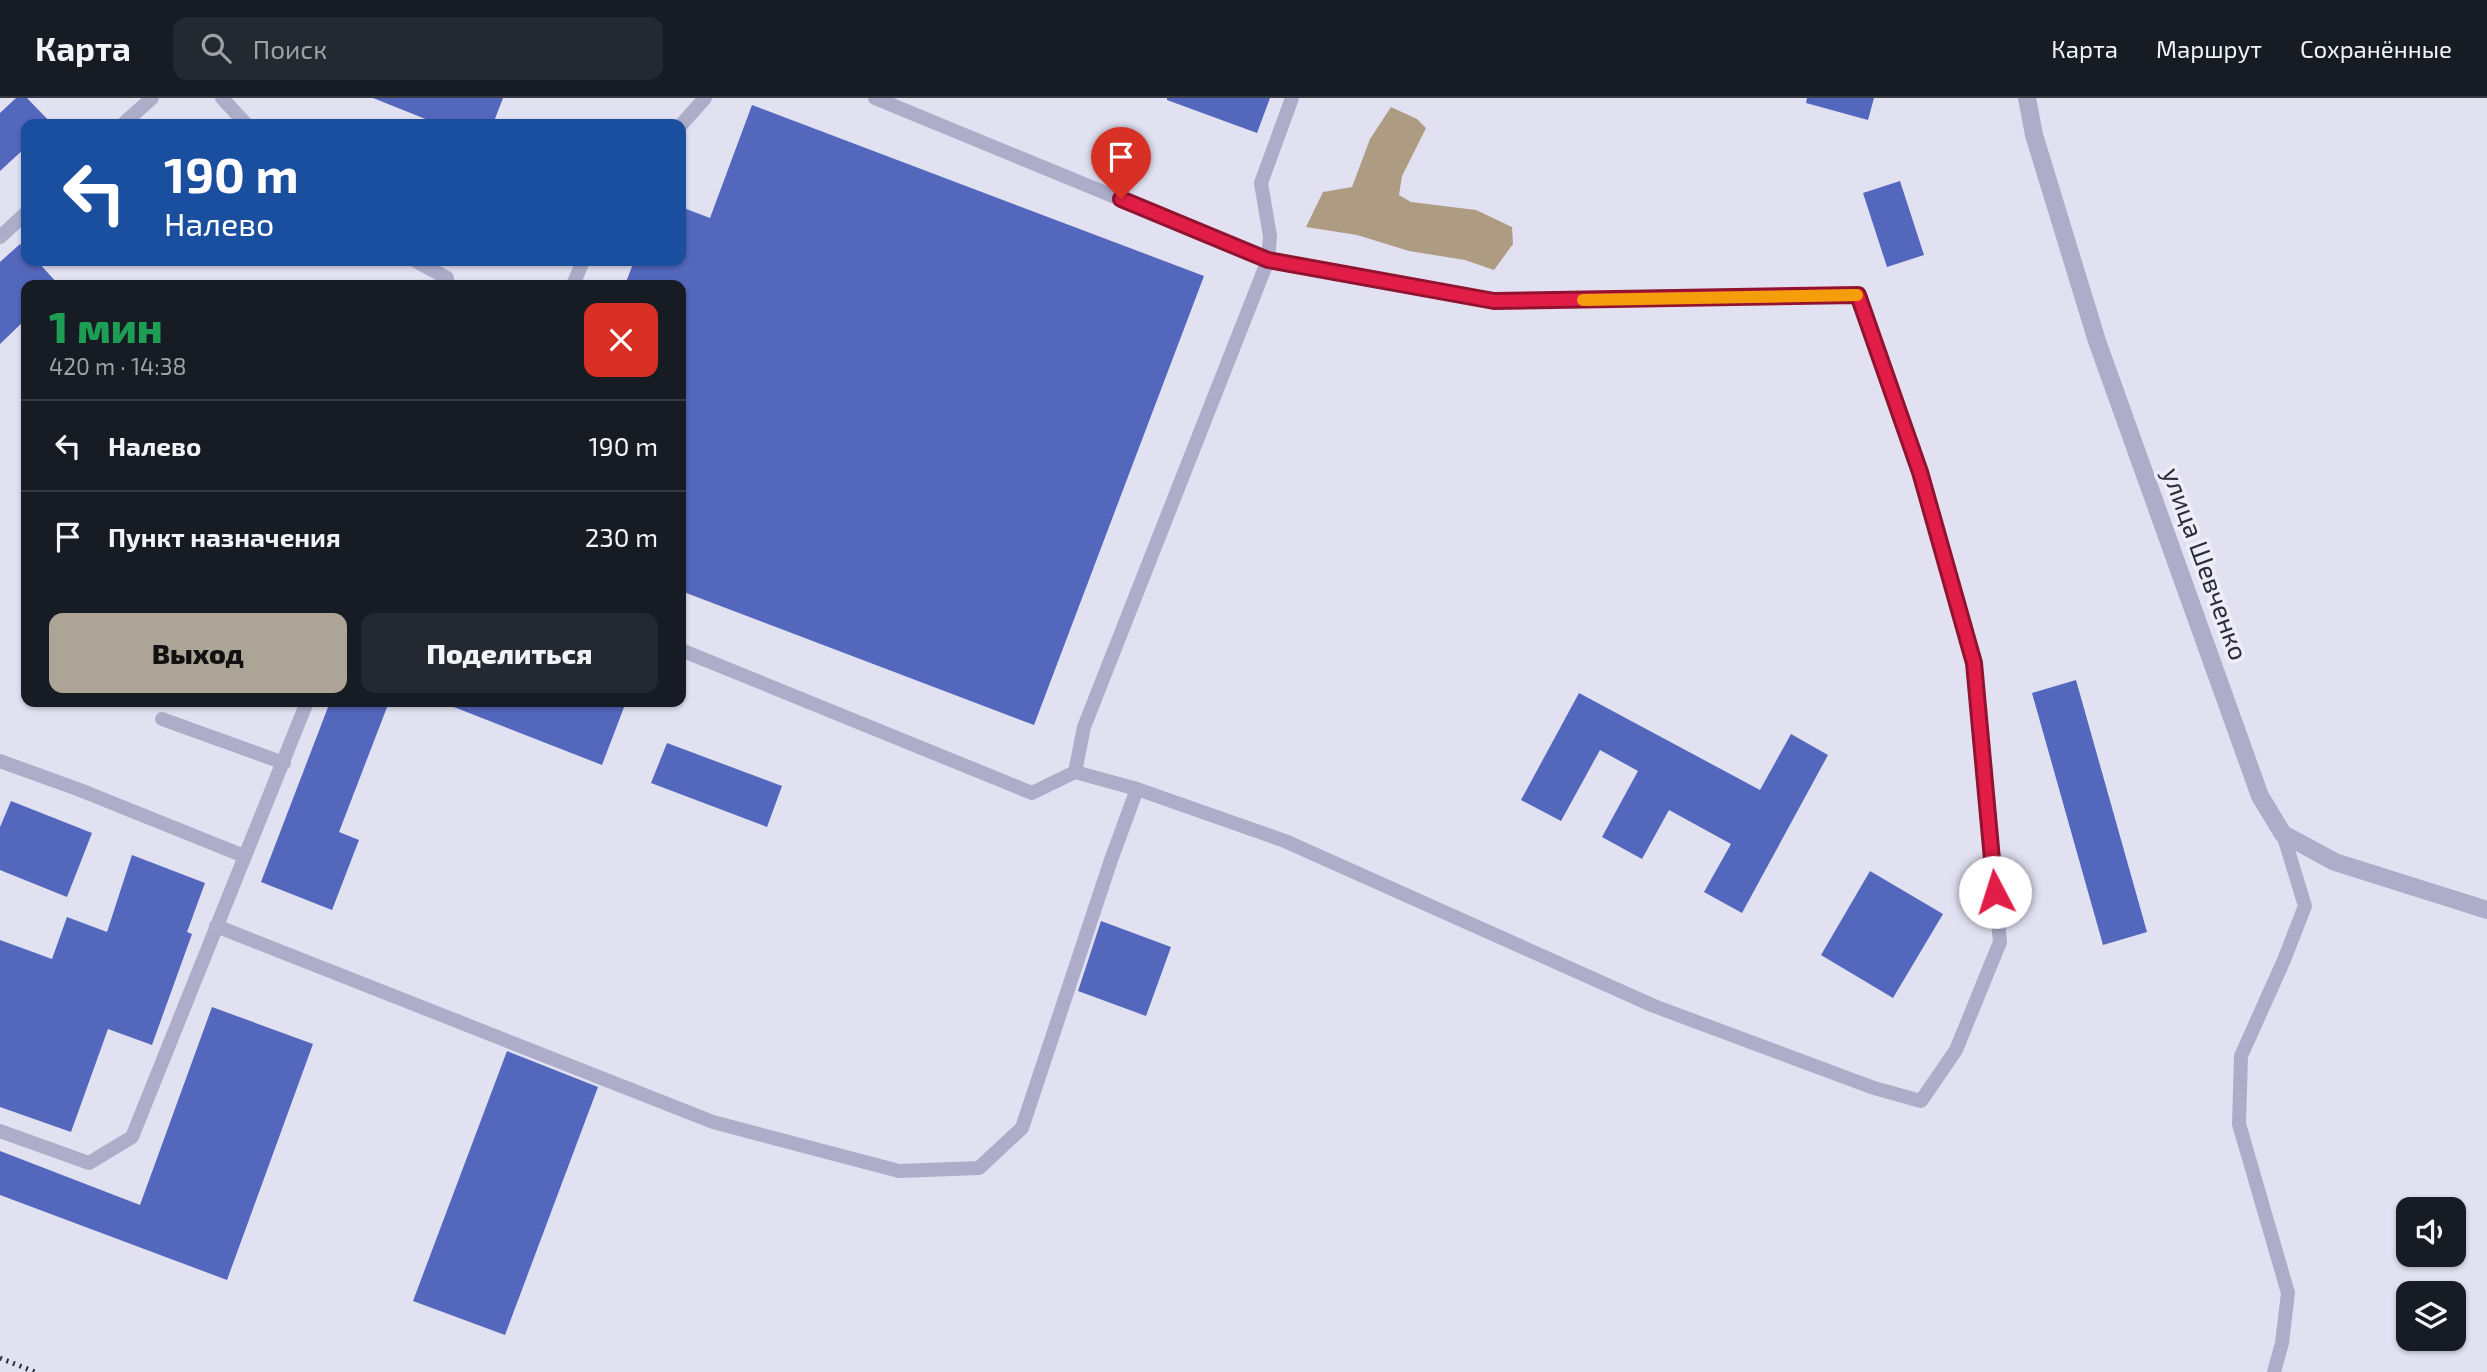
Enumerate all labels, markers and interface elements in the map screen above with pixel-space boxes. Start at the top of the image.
search box [173,17,663,80]
text: Карта [35,28,131,68]
icon: search [197,29,235,67]
text: Поиск [253,33,327,64]
text: Карта [2051,34,2118,63]
text: Маршрут [2156,34,2262,63]
text: Сохранённые [2300,34,2452,63]
pin [1091,127,1151,199]
icon: arrive [1102,138,1140,176]
text: 190 m [164,144,299,203]
icon: left [49,147,140,238]
text: Налево [164,204,274,242]
text: 1 мин [49,301,163,351]
button: close [584,303,658,377]
text: 420 m · 14:38 [49,352,186,380]
icon: left [49,427,87,465]
text: Налево [108,430,201,461]
text: 190 m [589,430,658,461]
street label: улица Шевченко [2156,463,2256,664]
icon: arrive [49,518,87,556]
text: Пункт назначения [108,521,341,552]
text: 230 m [585,521,658,552]
button: Выход [49,613,347,693]
button: Поделиться [361,613,658,693]
position arrow [1958,855,2032,929]
map controls [2396,1197,2466,1351]
button: sound [2396,1197,2466,1267]
button: layers [2396,1281,2466,1351]

